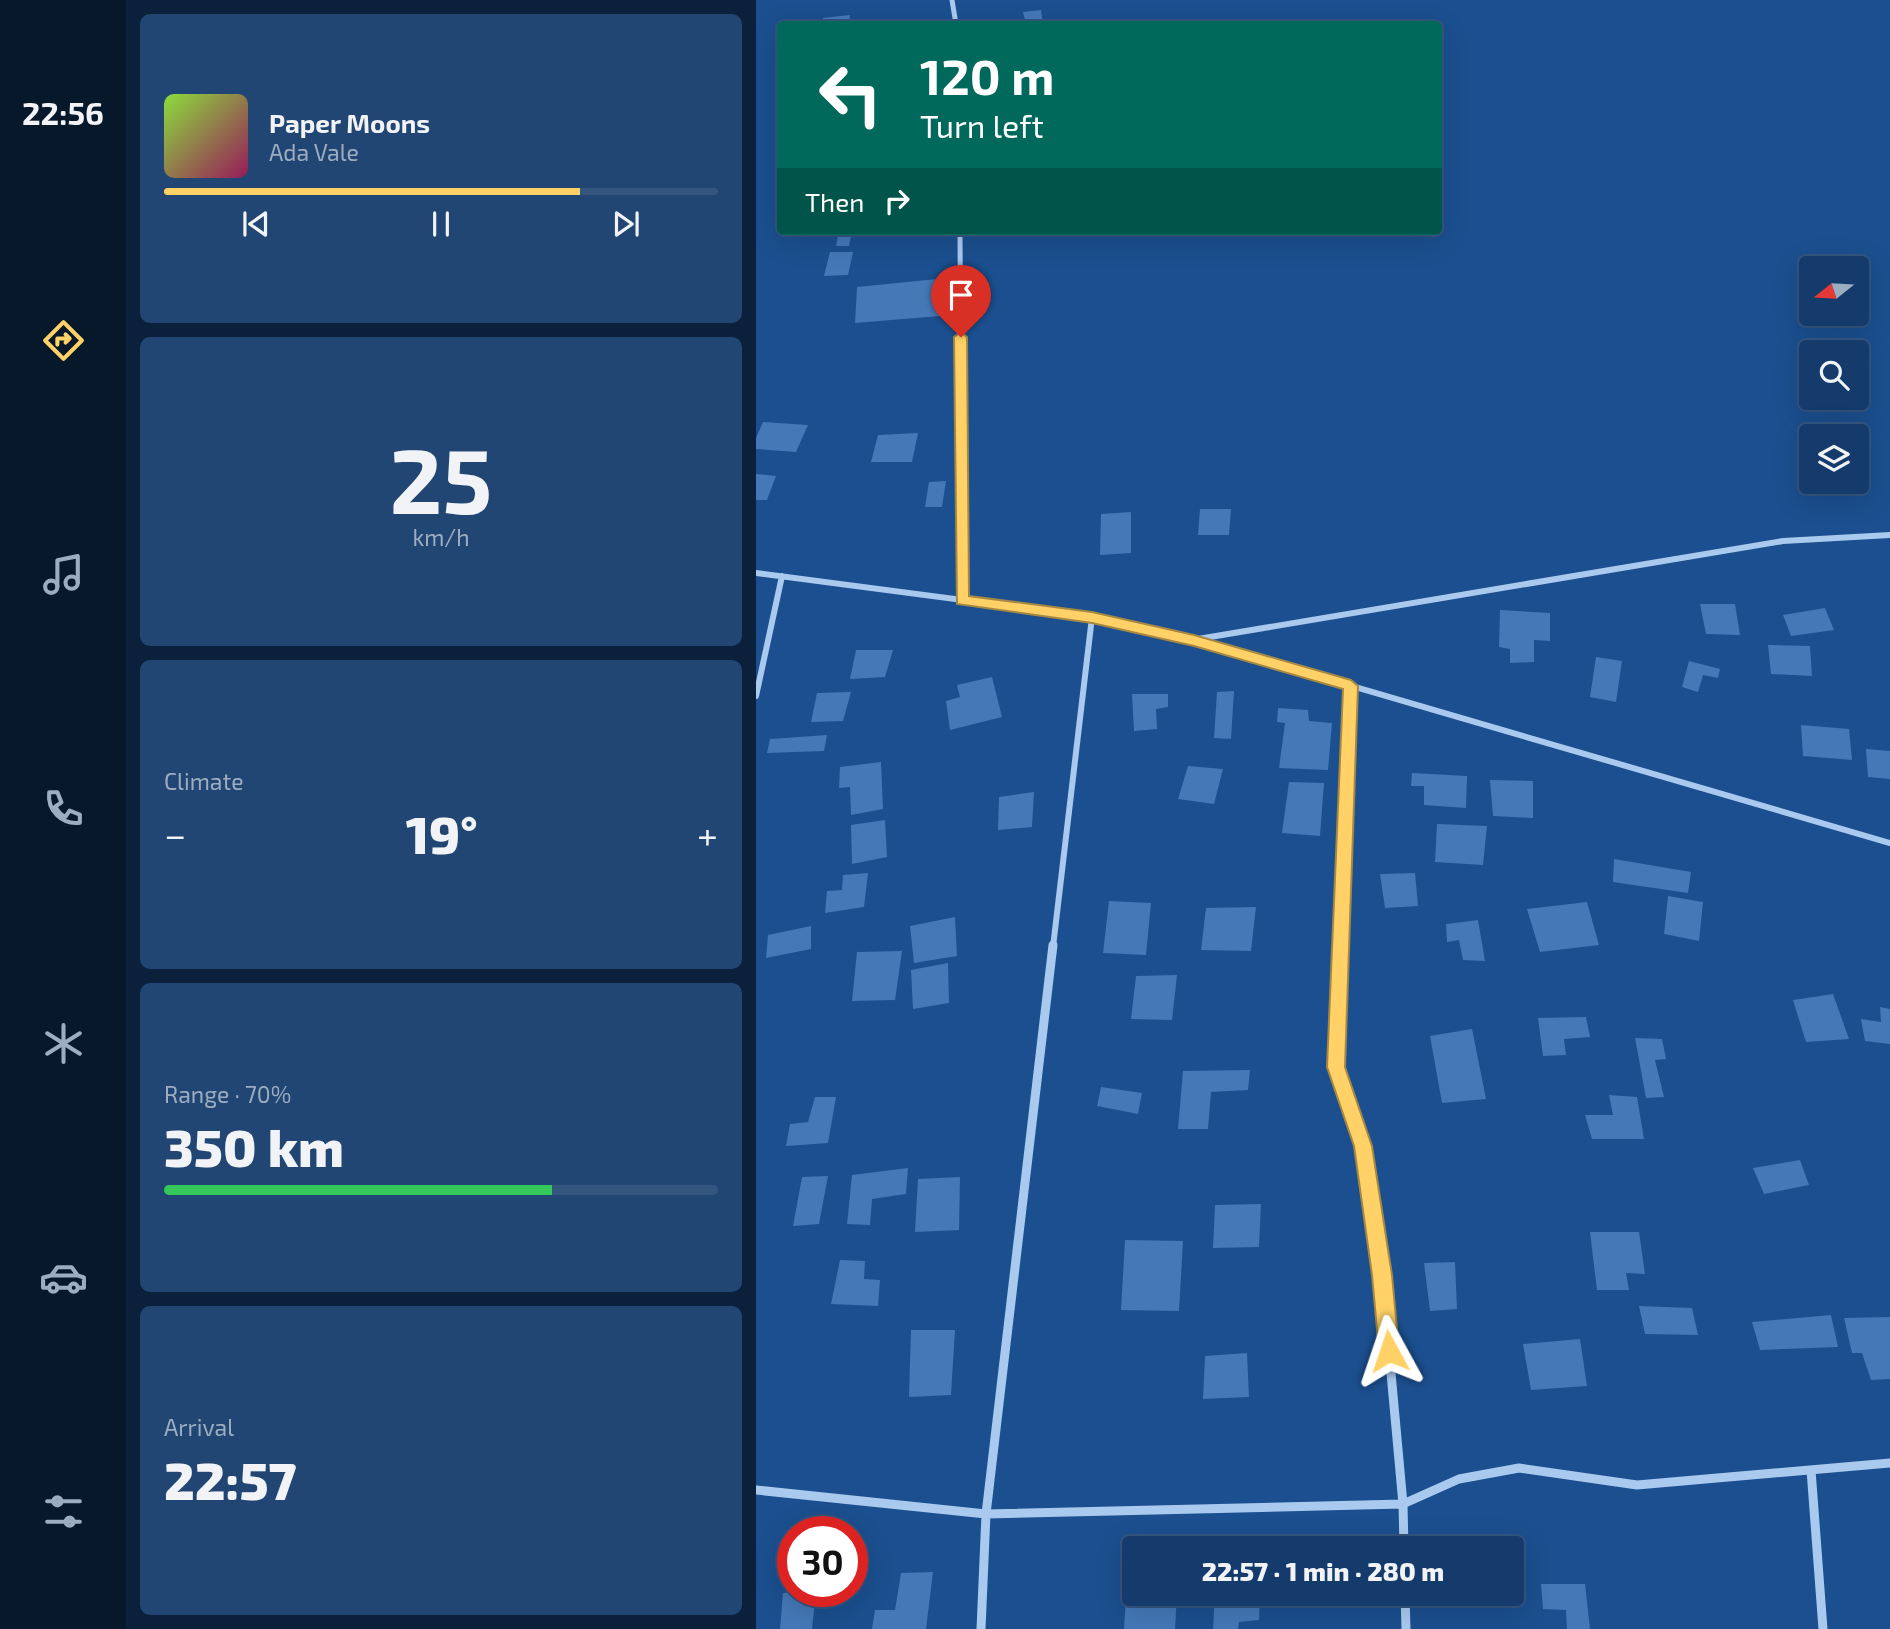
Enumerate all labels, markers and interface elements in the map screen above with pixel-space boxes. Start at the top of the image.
text: 120 m [920,46,1054,105]
icon: left [805,49,896,140]
text: 22:56 [22,93,104,131]
text: Turn left [920,106,1044,144]
text: Paper Moons [269,107,430,138]
text: Ada Vale [269,138,359,166]
icon: right [878,182,916,220]
text: Then [805,186,864,217]
icon: previous [237,205,275,243]
icon: pause [422,205,460,243]
icon: next [607,205,645,243]
north arrow [1799,256,1869,326]
map controls [1799,256,1869,494]
pin [931,265,991,337]
icon: arrive [942,276,980,314]
icon: directions [39,316,88,365]
button: search [1799,340,1869,410]
text: 25 [389,423,493,532]
button: layers [1799,424,1869,494]
text: km/h [412,523,470,551]
icon: music [39,550,88,599]
text: Climate [164,767,244,795]
icon: phone [39,784,88,833]
text: 19° [406,802,478,864]
text: − [164,811,186,857]
text: + [697,811,718,857]
icon: climate [39,1019,88,1068]
text: Range · 70% [164,1080,291,1108]
text: 350 km [164,1115,344,1177]
icon: car [39,1253,88,1302]
position arrow [1352,1314,1426,1388]
text: Arrival [164,1413,234,1441]
text: 22:57 [164,1448,296,1510]
icon: filters [39,1487,88,1536]
speed limit sign: 30 [777,1516,868,1607]
text: 22:57 · 1 min · 280 m [1202,1555,1444,1586]

